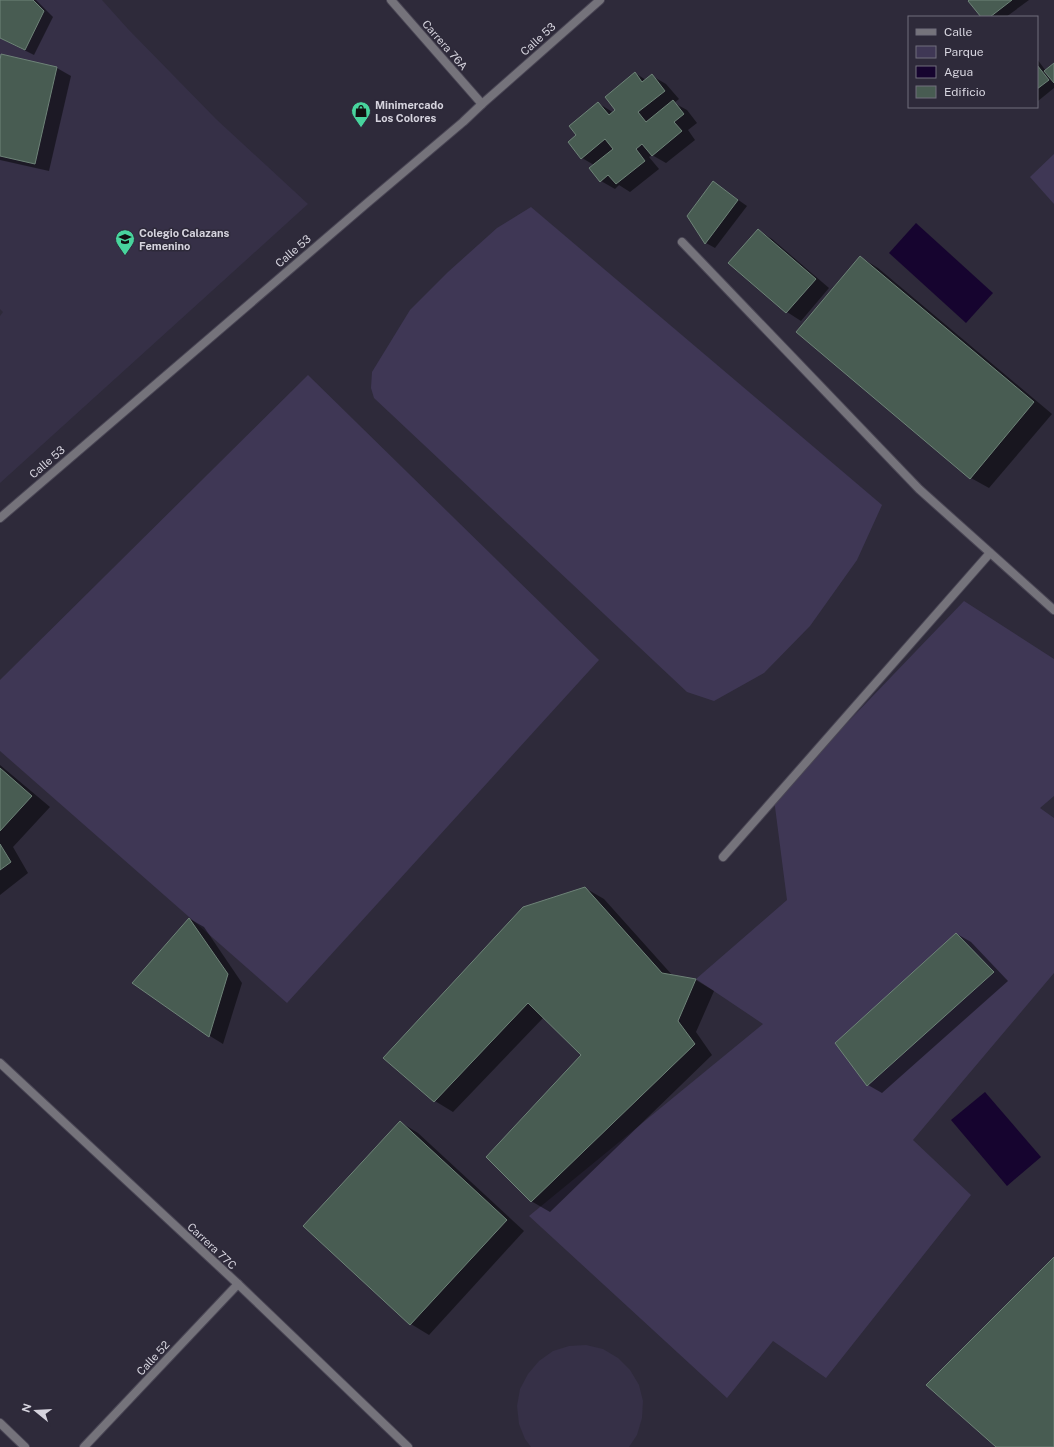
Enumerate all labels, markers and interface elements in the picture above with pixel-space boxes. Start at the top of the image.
legend [908,16,1038,108]
street label: Carrera 76A [420,18,470,73]
street label: Calle 53 [518,20,558,58]
text: Calle [944,25,973,39]
text: Parque [944,45,984,59]
text: Agua [944,65,973,79]
text: Edificio [944,85,986,99]
place label: Minimercado Los Colores [375,99,444,124]
shop icon: Minimercado Los Colores [350,100,372,128]
place label: Colegio Calazans Femenino [139,227,229,252]
school or university icon: Colegio Calazans Femenino [114,228,136,256]
street label: Calle 53 [273,232,313,270]
street label: Calle 53 [27,443,67,481]
street label: Carrera 77C [185,1220,239,1272]
street label: Calle 52 [134,1338,172,1378]
north arrow [16,1391,56,1431]
text: N [19,1402,34,1414]

